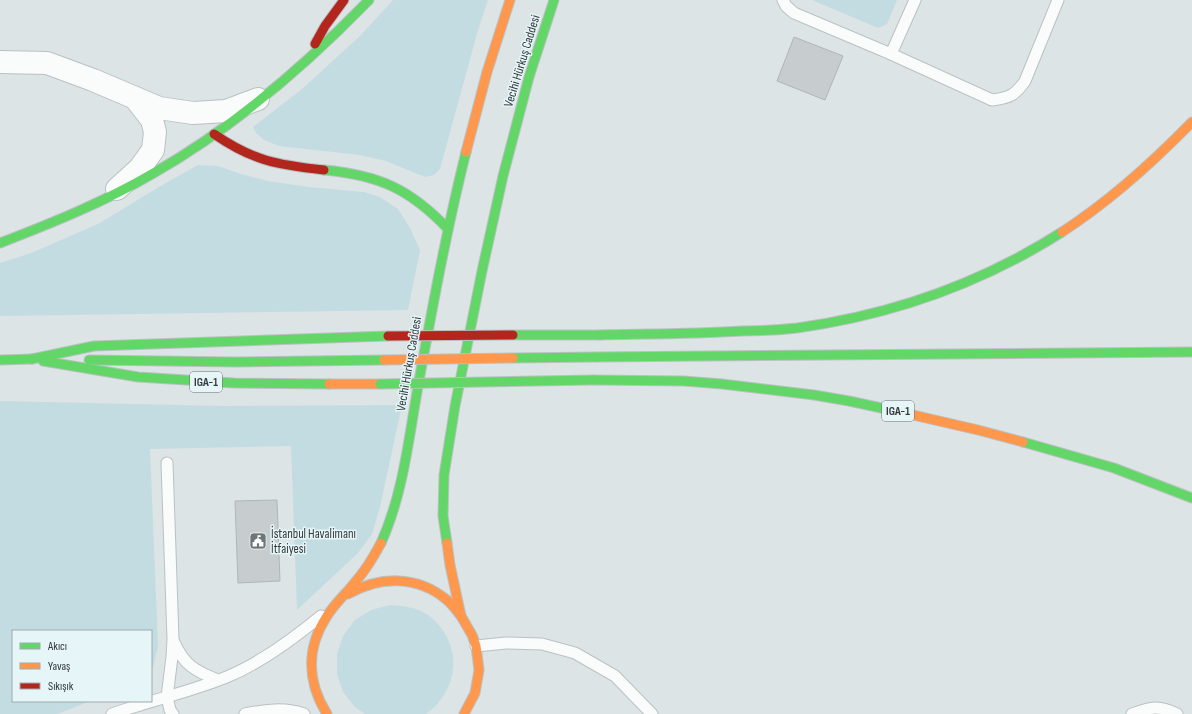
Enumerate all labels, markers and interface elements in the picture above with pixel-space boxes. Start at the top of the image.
street label: Vecihi Hürkuş Caddesi [500,13,544,109]
street label: Vecihi Hürkuş Caddesi [393,316,425,412]
road number: IGA-1 [190,372,222,392]
road number: IGA-1 [882,401,914,421]
place label: İstanbul Havalimanı İtfaiyesi [271,525,356,557]
public building icon: İstanbul Havalimanı İtfaiyesi [248,531,268,551]
legend [12,630,152,702]
text: Akıcı [47,639,67,654]
text: Yavaş [48,659,70,674]
text: Sıkışık [48,679,74,694]

